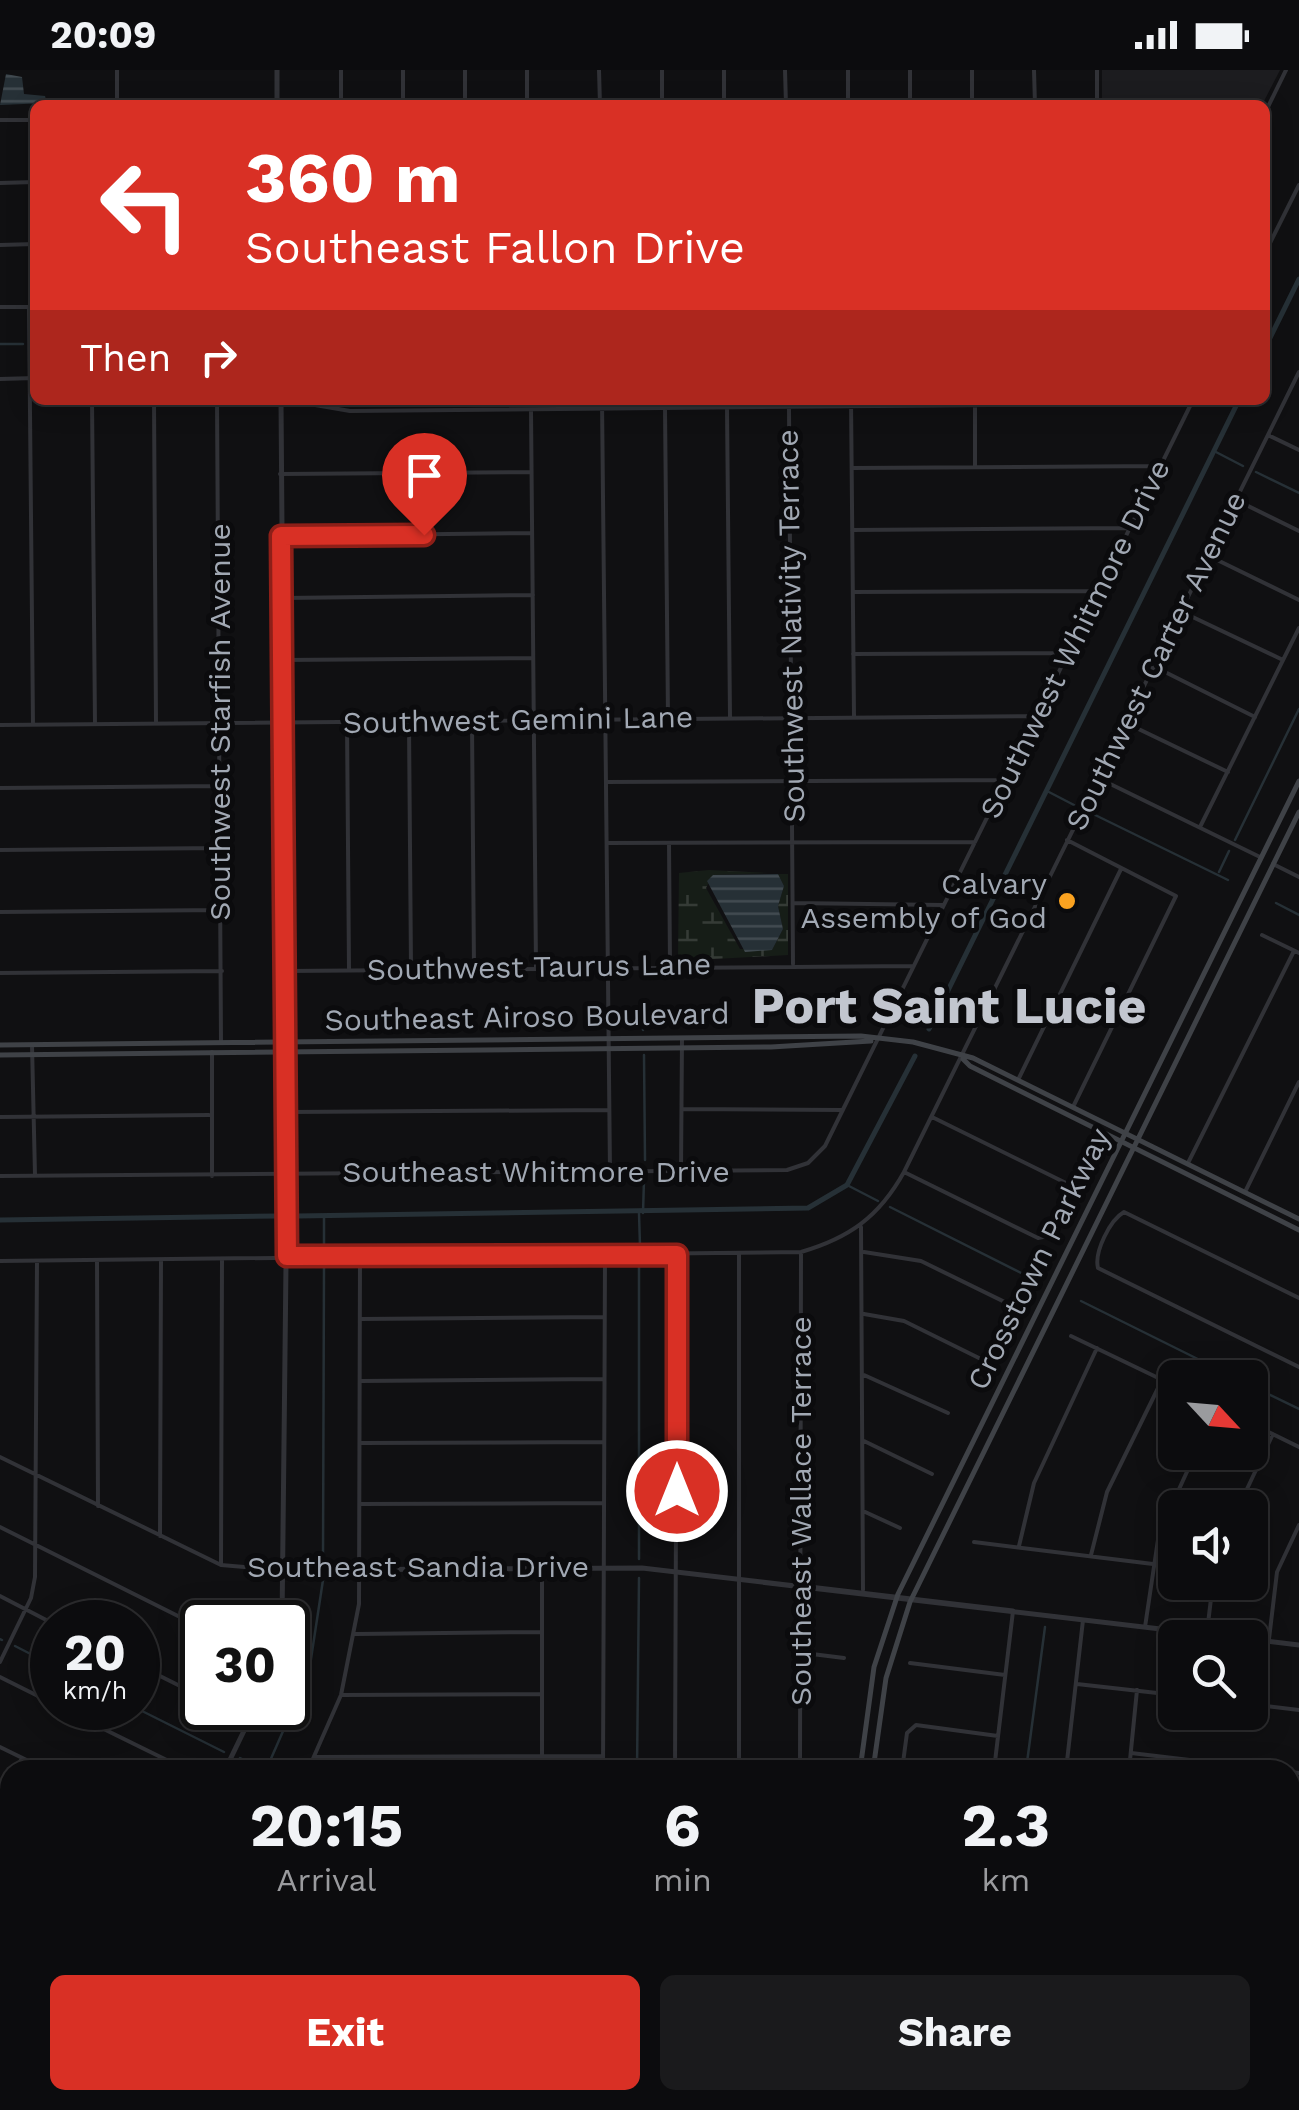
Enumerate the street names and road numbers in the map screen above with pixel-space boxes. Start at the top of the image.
street label: Southwest Nativity Terrace [770,429,811,823]
street label: Southwest Whitmore Drive [972,454,1177,824]
street label: Southwest Carter Avenue [1058,486,1253,836]
street label: Southwest Starfish Avenue [202,523,237,921]
street label: Southwest Gemini Lane [343,699,693,740]
street label: Southwest Taurus Lane [366,946,712,987]
street label: Southeast Airoso Boulevard [324,995,730,1038]
street label: Crosstown Parkway [960,1122,1117,1395]
street label: Southeast Whitmore Drive [342,1154,730,1189]
street label: Southeast Wallace Terrace [783,1316,818,1706]
street label: Southeast Sandia Drive [247,1549,589,1584]

